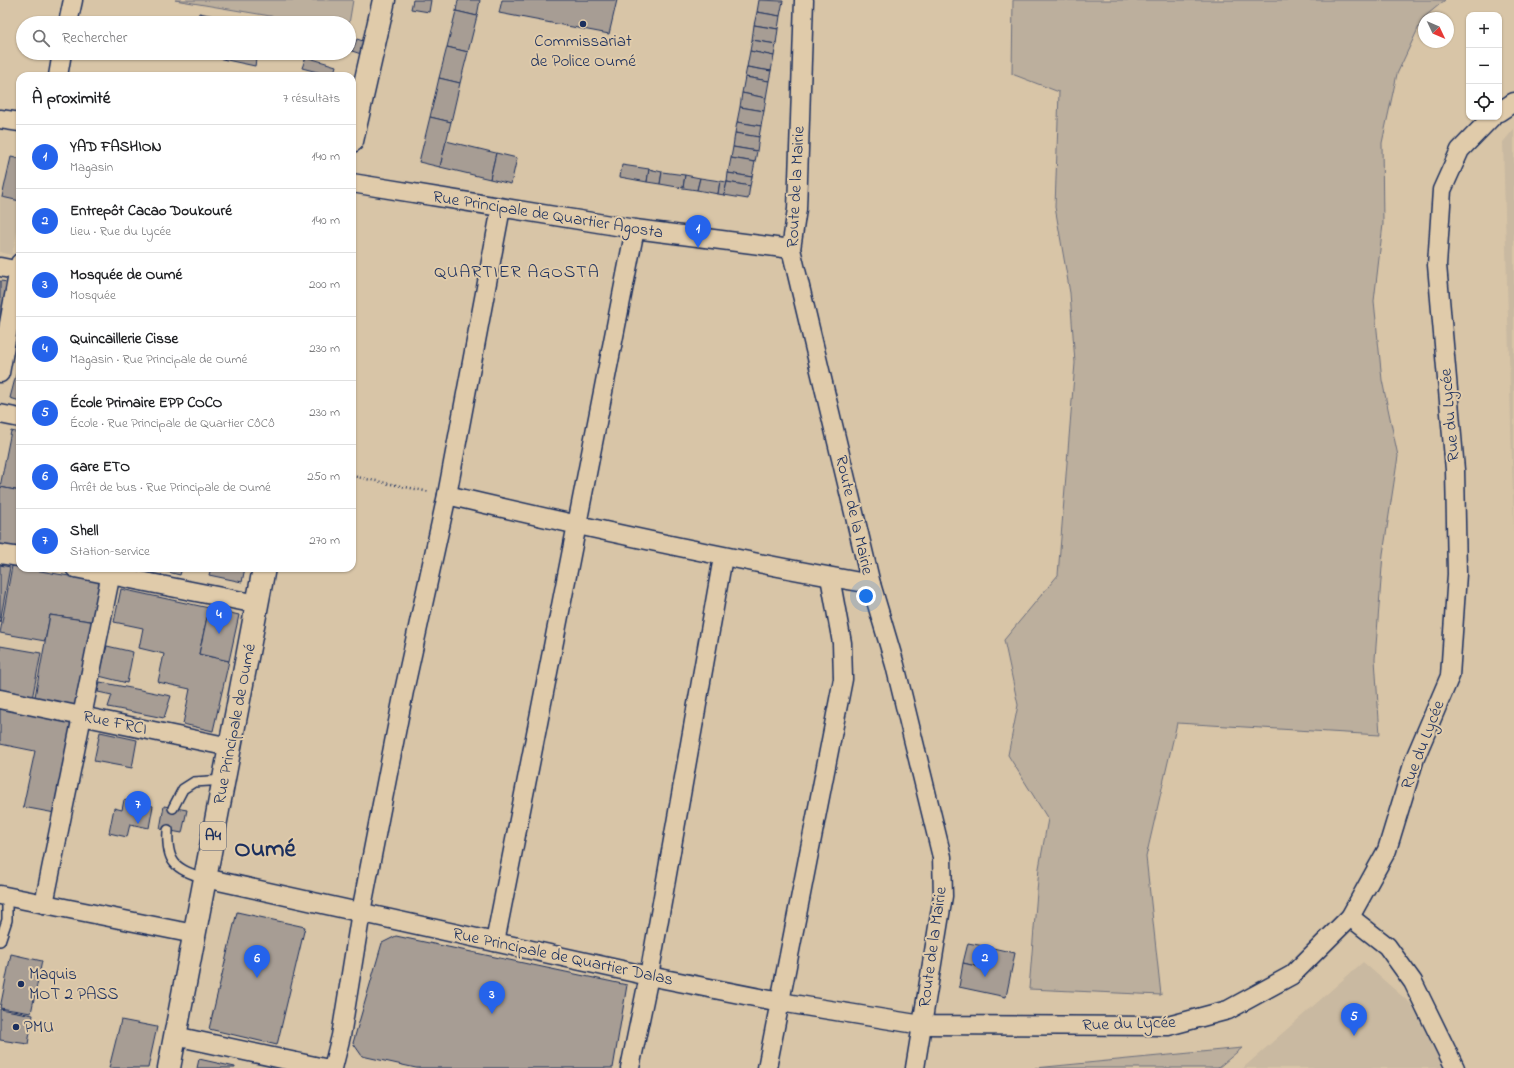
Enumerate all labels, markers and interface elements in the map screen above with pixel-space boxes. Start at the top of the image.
north arrow [1418,12,1454,48]
map controls [1466,12,1502,120]
button: + [1466,12,1502,48]
search box [16,16,356,60]
marker: Commissariat de Police Oumé [578,19,588,29]
icon: search [30,27,52,49]
text: Rechercher [62,27,127,49]
place label: Commissariat de Police Oumé [530,29,636,74]
button: − [1466,48,1502,84]
button: locate [1466,84,1502,120]
text: À proximité [32,86,110,111]
text: 7 résultats [283,89,340,108]
street label: Route de la Mairie [780,125,812,248]
text: YAD FASHION [70,136,162,158]
text: 1 [43,147,47,166]
text: 140 m [312,147,340,166]
text: Magasin [70,158,113,177]
street label: Rue Principale de Quartier Agosta [431,184,665,248]
text: Entrepôt Cacao Doukouré [70,200,232,222]
text: 2 [42,211,48,230]
text: 140 m [312,211,340,230]
pin: 1 [685,215,711,248]
text: Lieu · Rue du Lycée [70,222,171,241]
district label: QUARTIER AGOSTA [434,260,600,286]
text: Mosquée de Oumé [70,264,182,286]
text: 3 [42,275,48,294]
text: 200 m [309,275,340,294]
text: Mosquée [70,286,116,305]
text: Quincaillerie Cisse [70,328,178,350]
text: 4 [42,339,48,358]
text: 230 m [309,339,340,358]
text: Magasin · Rue Principale de Oumé [70,350,247,369]
street label: Rue du Lycée [1433,367,1468,463]
text: École Primaire EPP COCO [70,392,222,414]
text: 5 [41,403,49,422]
text: 230 m [309,403,340,422]
text: École · Rue Principale de Quartier CôCô [70,414,275,433]
street label: Route de la Mairie [828,453,880,577]
text: Gare ETO [70,456,130,478]
text: 6 [42,467,48,486]
text: 250 m [307,467,340,486]
text: Arrêt de bus · Rue Principale de Oumé [70,478,271,497]
text: Shell [70,520,99,542]
text: 7 [42,531,48,550]
text: 270 m [309,531,340,550]
text: Station-service [70,542,150,561]
your location [856,586,876,606]
pin: 4 [206,601,232,634]
street label: Rue Principale de Oumé [207,641,263,807]
street label: Rue du Lycée [1395,697,1452,793]
street label: Rue FRCI [81,704,149,742]
pin: 7 [125,791,151,824]
road number: A4 [200,822,226,850]
district label: Oumé [234,832,296,868]
street label: Route de la Mairie [912,885,954,1009]
street label: Rue Principale de Quartier Dalas [450,921,676,993]
pin: 2 [972,944,998,977]
pin: 6 [244,945,270,978]
place label: Maquis MOT 2 PASS [29,962,118,1007]
marker: Maquis MOT 2 PASS [16,979,26,989]
pin: 3 [479,981,505,1014]
pin: 5 [1341,1003,1367,1036]
street label: Rue du Lycée [1082,1010,1177,1039]
place label: PMU [24,1015,54,1040]
marker: PMU [11,1022,21,1032]

